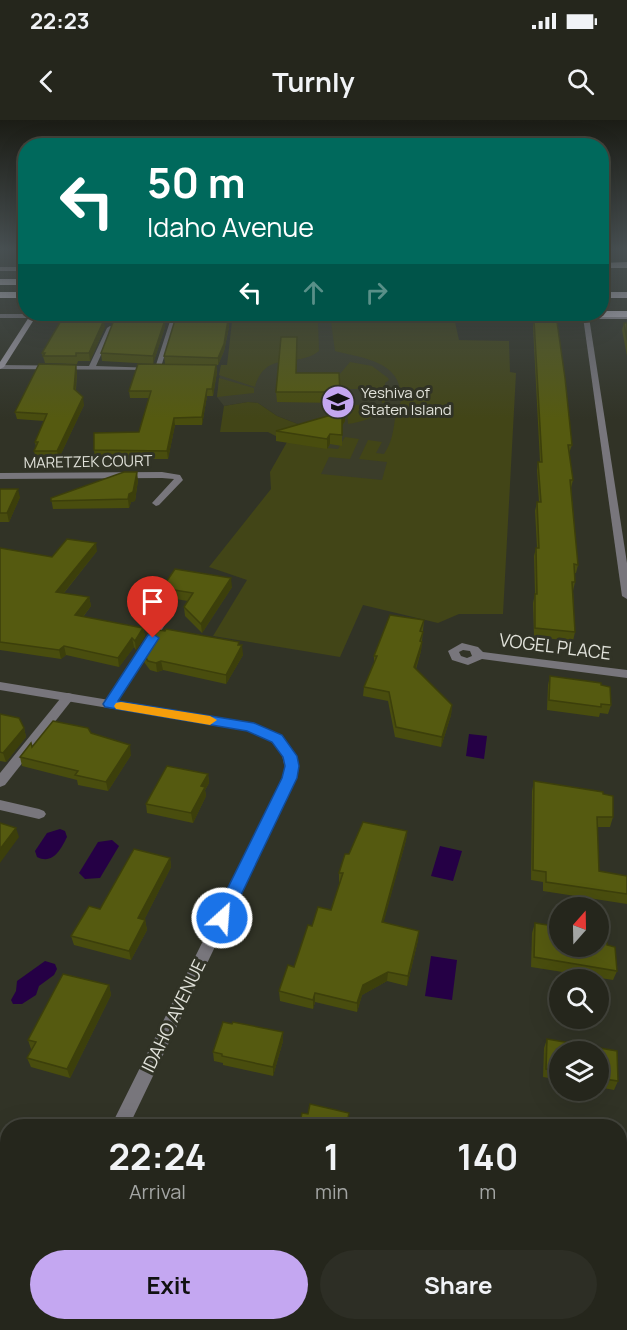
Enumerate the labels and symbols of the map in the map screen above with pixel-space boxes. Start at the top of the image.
place label: Yeshiva of Staten Island [361,382,452,420]
school or university icon: Yeshiva of Staten Island [320,384,356,420]
street label: MARETZEK COURT [23,450,153,473]
pin [127,576,178,638]
street label: VOGEL PLACE [498,627,612,665]
position arrow [190,886,254,950]
north arrow [549,897,609,957]
street label: IDAHO AVENUE [135,955,211,1076]

